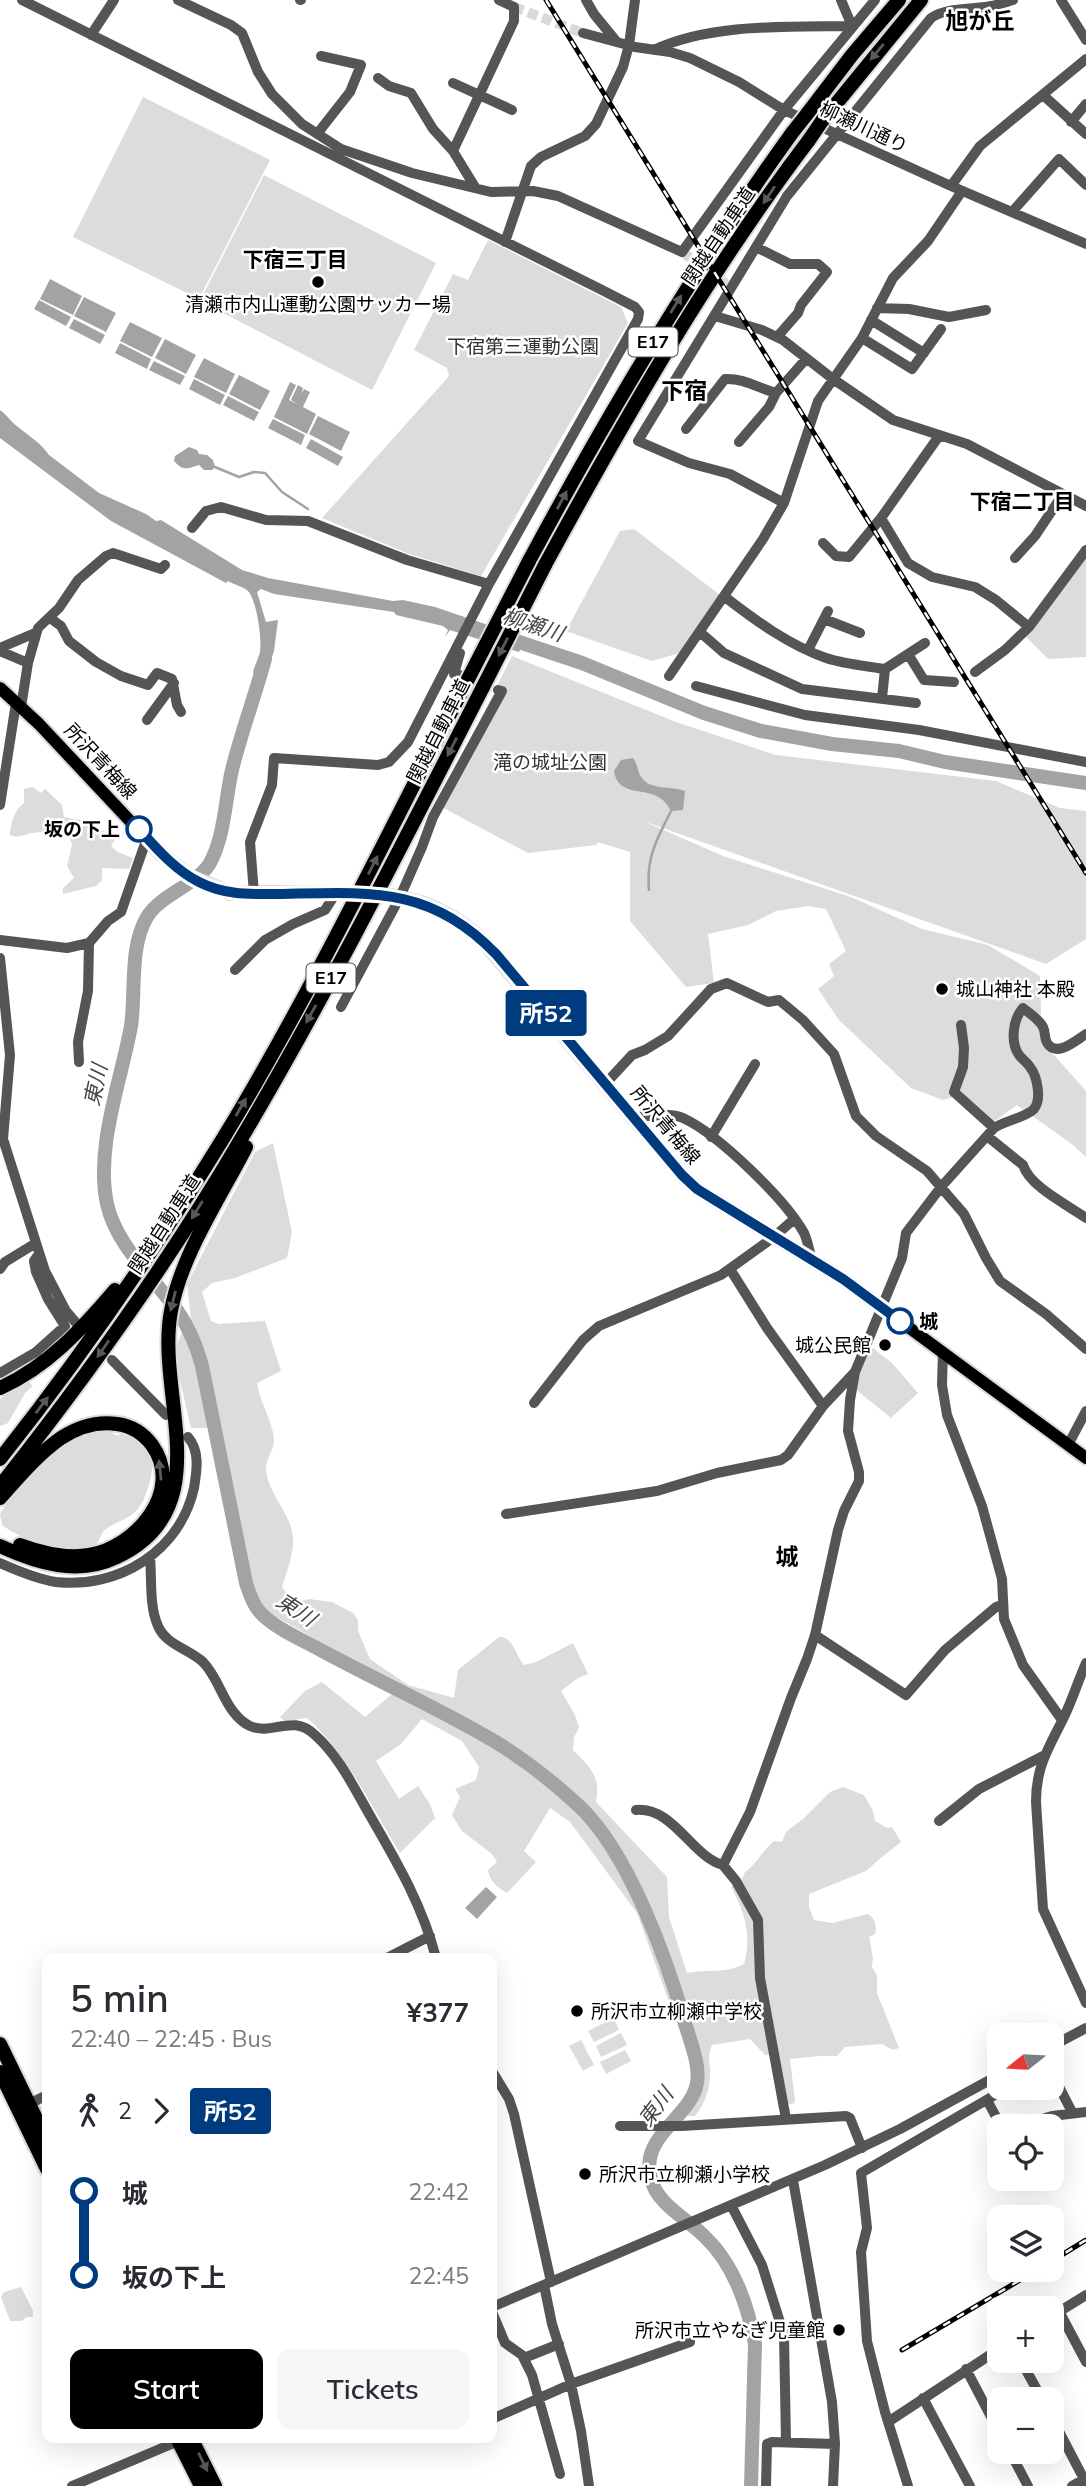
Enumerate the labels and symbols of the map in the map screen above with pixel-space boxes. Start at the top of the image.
district label: 旭が丘 [946,6,1015,35]
one-way arrow [869,43,885,61]
street label: 柳瀬川通り [816,96,912,158]
street label: 関越自動車道 [676,182,760,290]
one-way arrow [762,185,775,205]
district label: 下宿三丁目 [243,246,348,272]
marker: 清瀬市内山運動公園サッカー場 [310,274,326,290]
place label: 清瀬市内山運動公園サッカー場 [185,292,451,316]
one-way arrow [669,294,682,313]
road number: E17 [628,328,678,356]
park label: 下宿第三運動公園 [447,334,599,358]
district label: 下宿 [661,376,707,405]
district label: 下宿二丁目 [970,488,1075,514]
one-way arrow [555,490,567,510]
water label: 柳瀬川 [499,602,569,647]
one-way arrow [497,637,509,657]
street label: 関越自動車道 [401,675,475,787]
street label: 所沢青梅線 [60,718,142,804]
one-way arrow [446,737,457,757]
park label: 滝の城址公園 [493,750,607,774]
marker: 坂の下上 [126,816,152,842]
place label: 坂の下上 [44,817,120,841]
one-way arrow [366,854,378,874]
road number: E17 [306,964,356,993]
place label: 城山神社 本殿 [956,977,1075,1001]
marker: 城山神社 本殿 [934,981,950,997]
line badge: 所52 [506,990,586,1036]
one-way arrow [305,1004,317,1023]
water label: 東川 [78,1060,113,1108]
street label: 所沢青梅線 [626,1081,706,1169]
one-way arrow [235,1098,247,1117]
street label: 関越自動車道 [123,1170,205,1278]
one-way arrow [190,1200,203,1220]
one-way arrow [167,1290,178,1312]
marker: 城 [887,1308,913,1334]
place label: 城 [919,1309,938,1333]
place label: 城公民館 [795,1333,871,1357]
marker: 城公民館 [877,1337,893,1353]
one-way arrow [96,1340,110,1358]
one-way arrow [35,1396,49,1414]
one-way arrow [154,1459,165,1481]
district label: 城 [776,1542,799,1571]
water label: 東川 [272,1587,323,1633]
place label: 所沢市立柳瀬中学校 [591,1999,762,2023]
marker: 所沢市立柳瀬中学校 [569,2003,585,2019]
north arrow [987,2023,1064,2100]
water label: 東川 [632,2080,679,2131]
place label: 所沢市立柳瀬小学校 [599,2162,770,2186]
marker: 所沢市立柳瀬小学校 [577,2166,593,2182]
place label: 所沢市立やなぎ児童館 [635,2318,825,2342]
marker: 所沢市立やなぎ児童館 [831,2322,847,2338]
one-way arrow [197,2452,209,2472]

